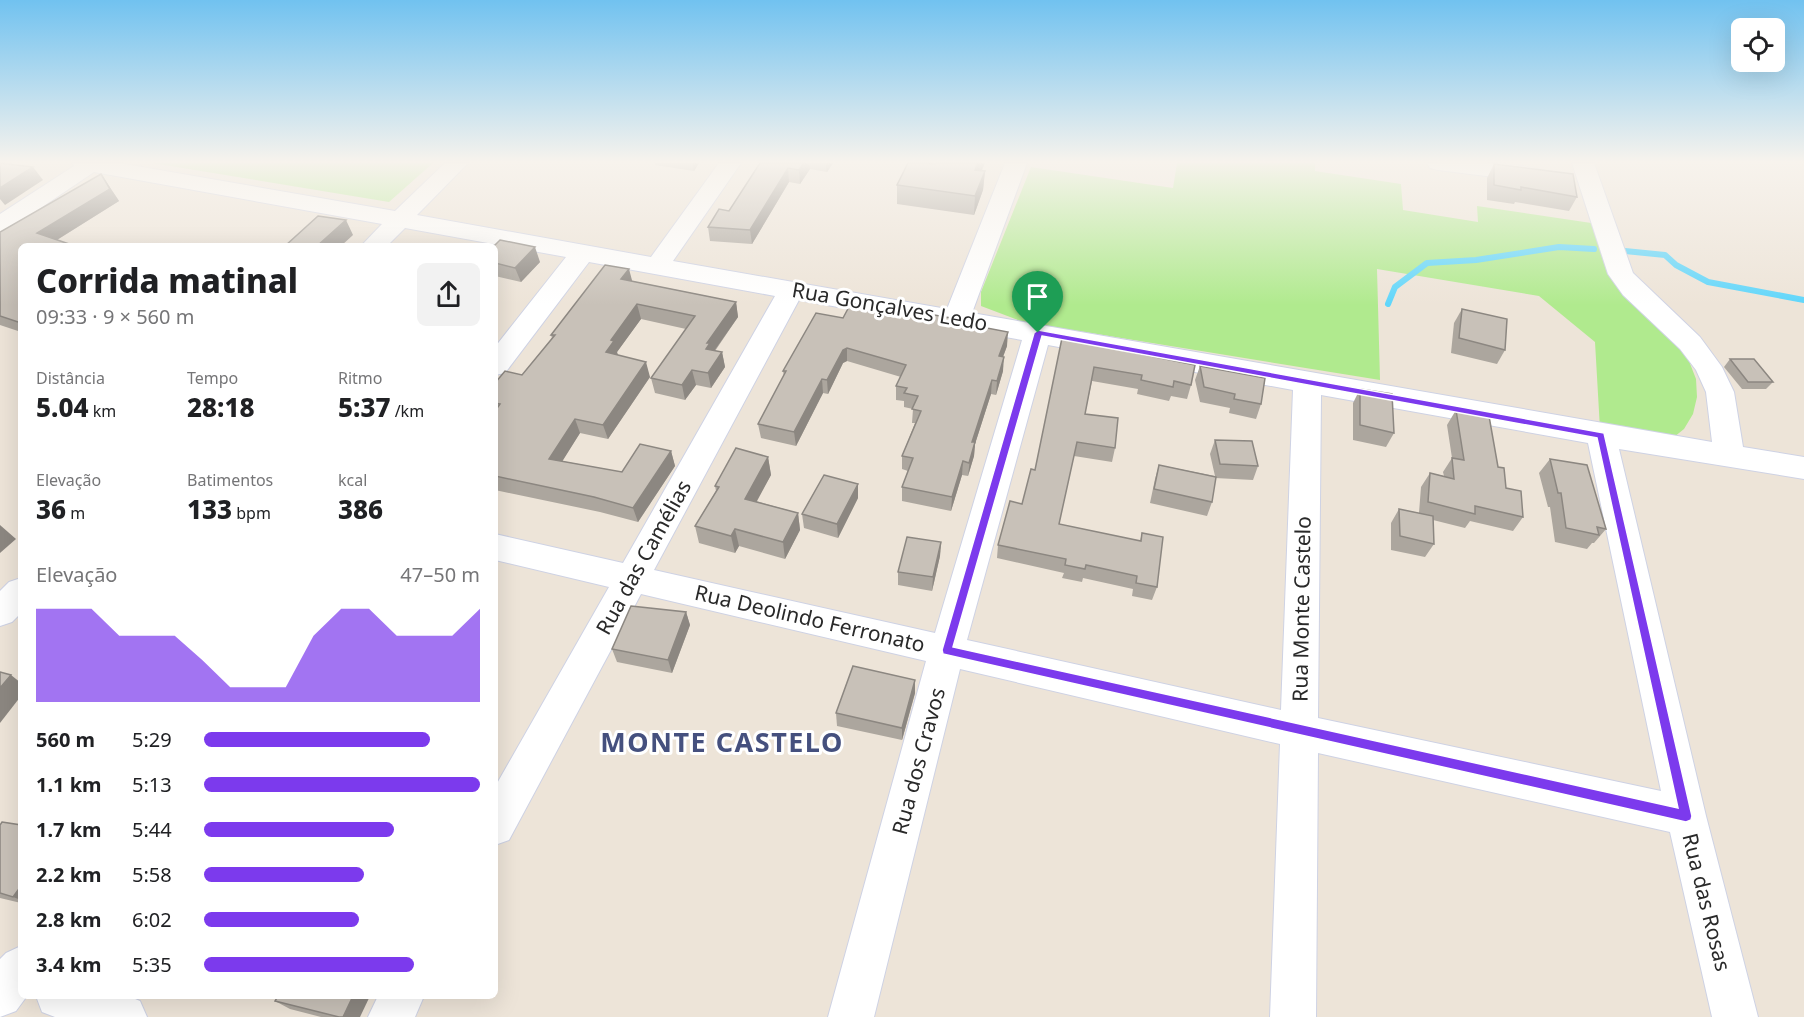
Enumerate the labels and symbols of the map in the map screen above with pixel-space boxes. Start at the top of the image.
pin [1012,271,1063,333]
street label: Rua Gonçalves Ledo [790,275,990,337]
street label: Rua das Camélias [589,475,697,639]
street label: Rua Monte Castelo [1285,516,1317,702]
street label: Rua Deolindo Ferronato [692,578,928,658]
street label: Rua dos Cravos [885,684,951,838]
district label: MONTE CASTELO [600,723,844,760]
street label: Rua das Rosas [1676,830,1738,974]

